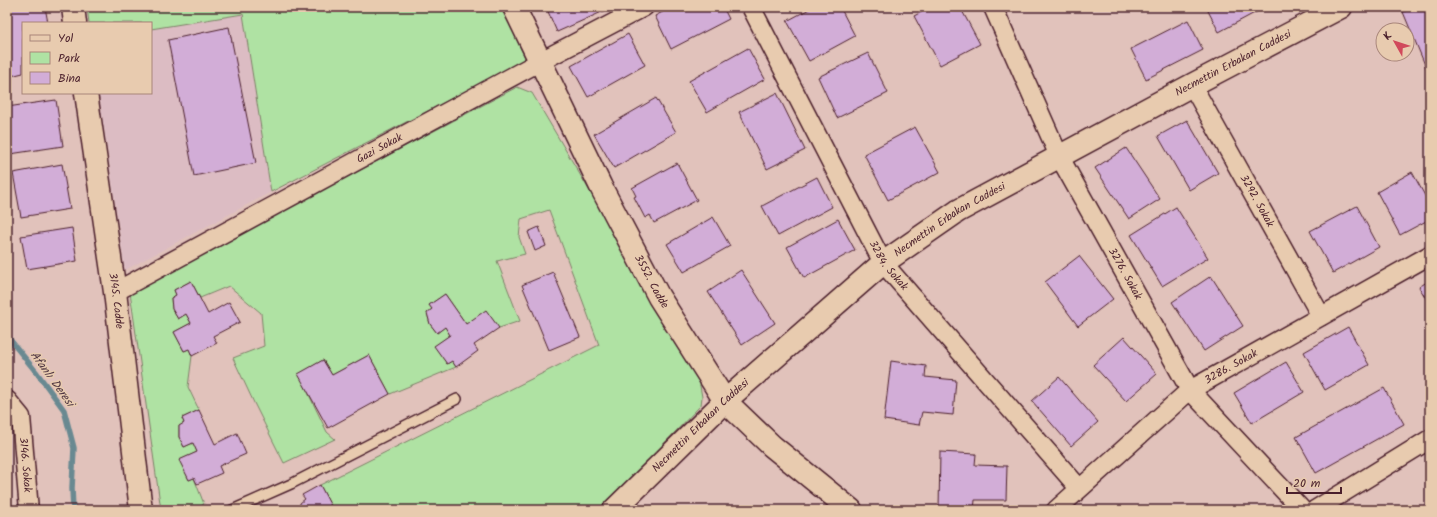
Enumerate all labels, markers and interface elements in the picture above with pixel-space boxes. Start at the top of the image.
legend [22,22,152,94]
north arrow [1375,22,1415,62]
street label: Necmettin Erbakan Caddesi [1172,25,1295,101]
text: K [1379,28,1397,45]
text: Yol [58,29,73,48]
text: Park [58,49,80,68]
text: Bina [58,69,81,88]
street label: Gazi Sokak [353,128,407,168]
street label: 3292. Sokak [1235,171,1279,231]
street label: Necmettin Erbakan Caddesi [890,178,1009,262]
street label: 3284. Sokak [864,237,913,295]
street label: 3276. Sokak [1103,244,1147,304]
street label: 3552. Cadde [629,251,673,312]
street label: 3145. Cadde [103,272,128,330]
street label: 3286. Sokak [1201,344,1262,389]
water label: Afanlı Deresi [25,347,81,413]
street label: Necmettin Erbakan Caddesi [648,374,754,477]
street label: 3146. Sokak [14,436,37,494]
scale bar [1287,469,1341,495]
text: 20 m [1293,474,1321,493]

